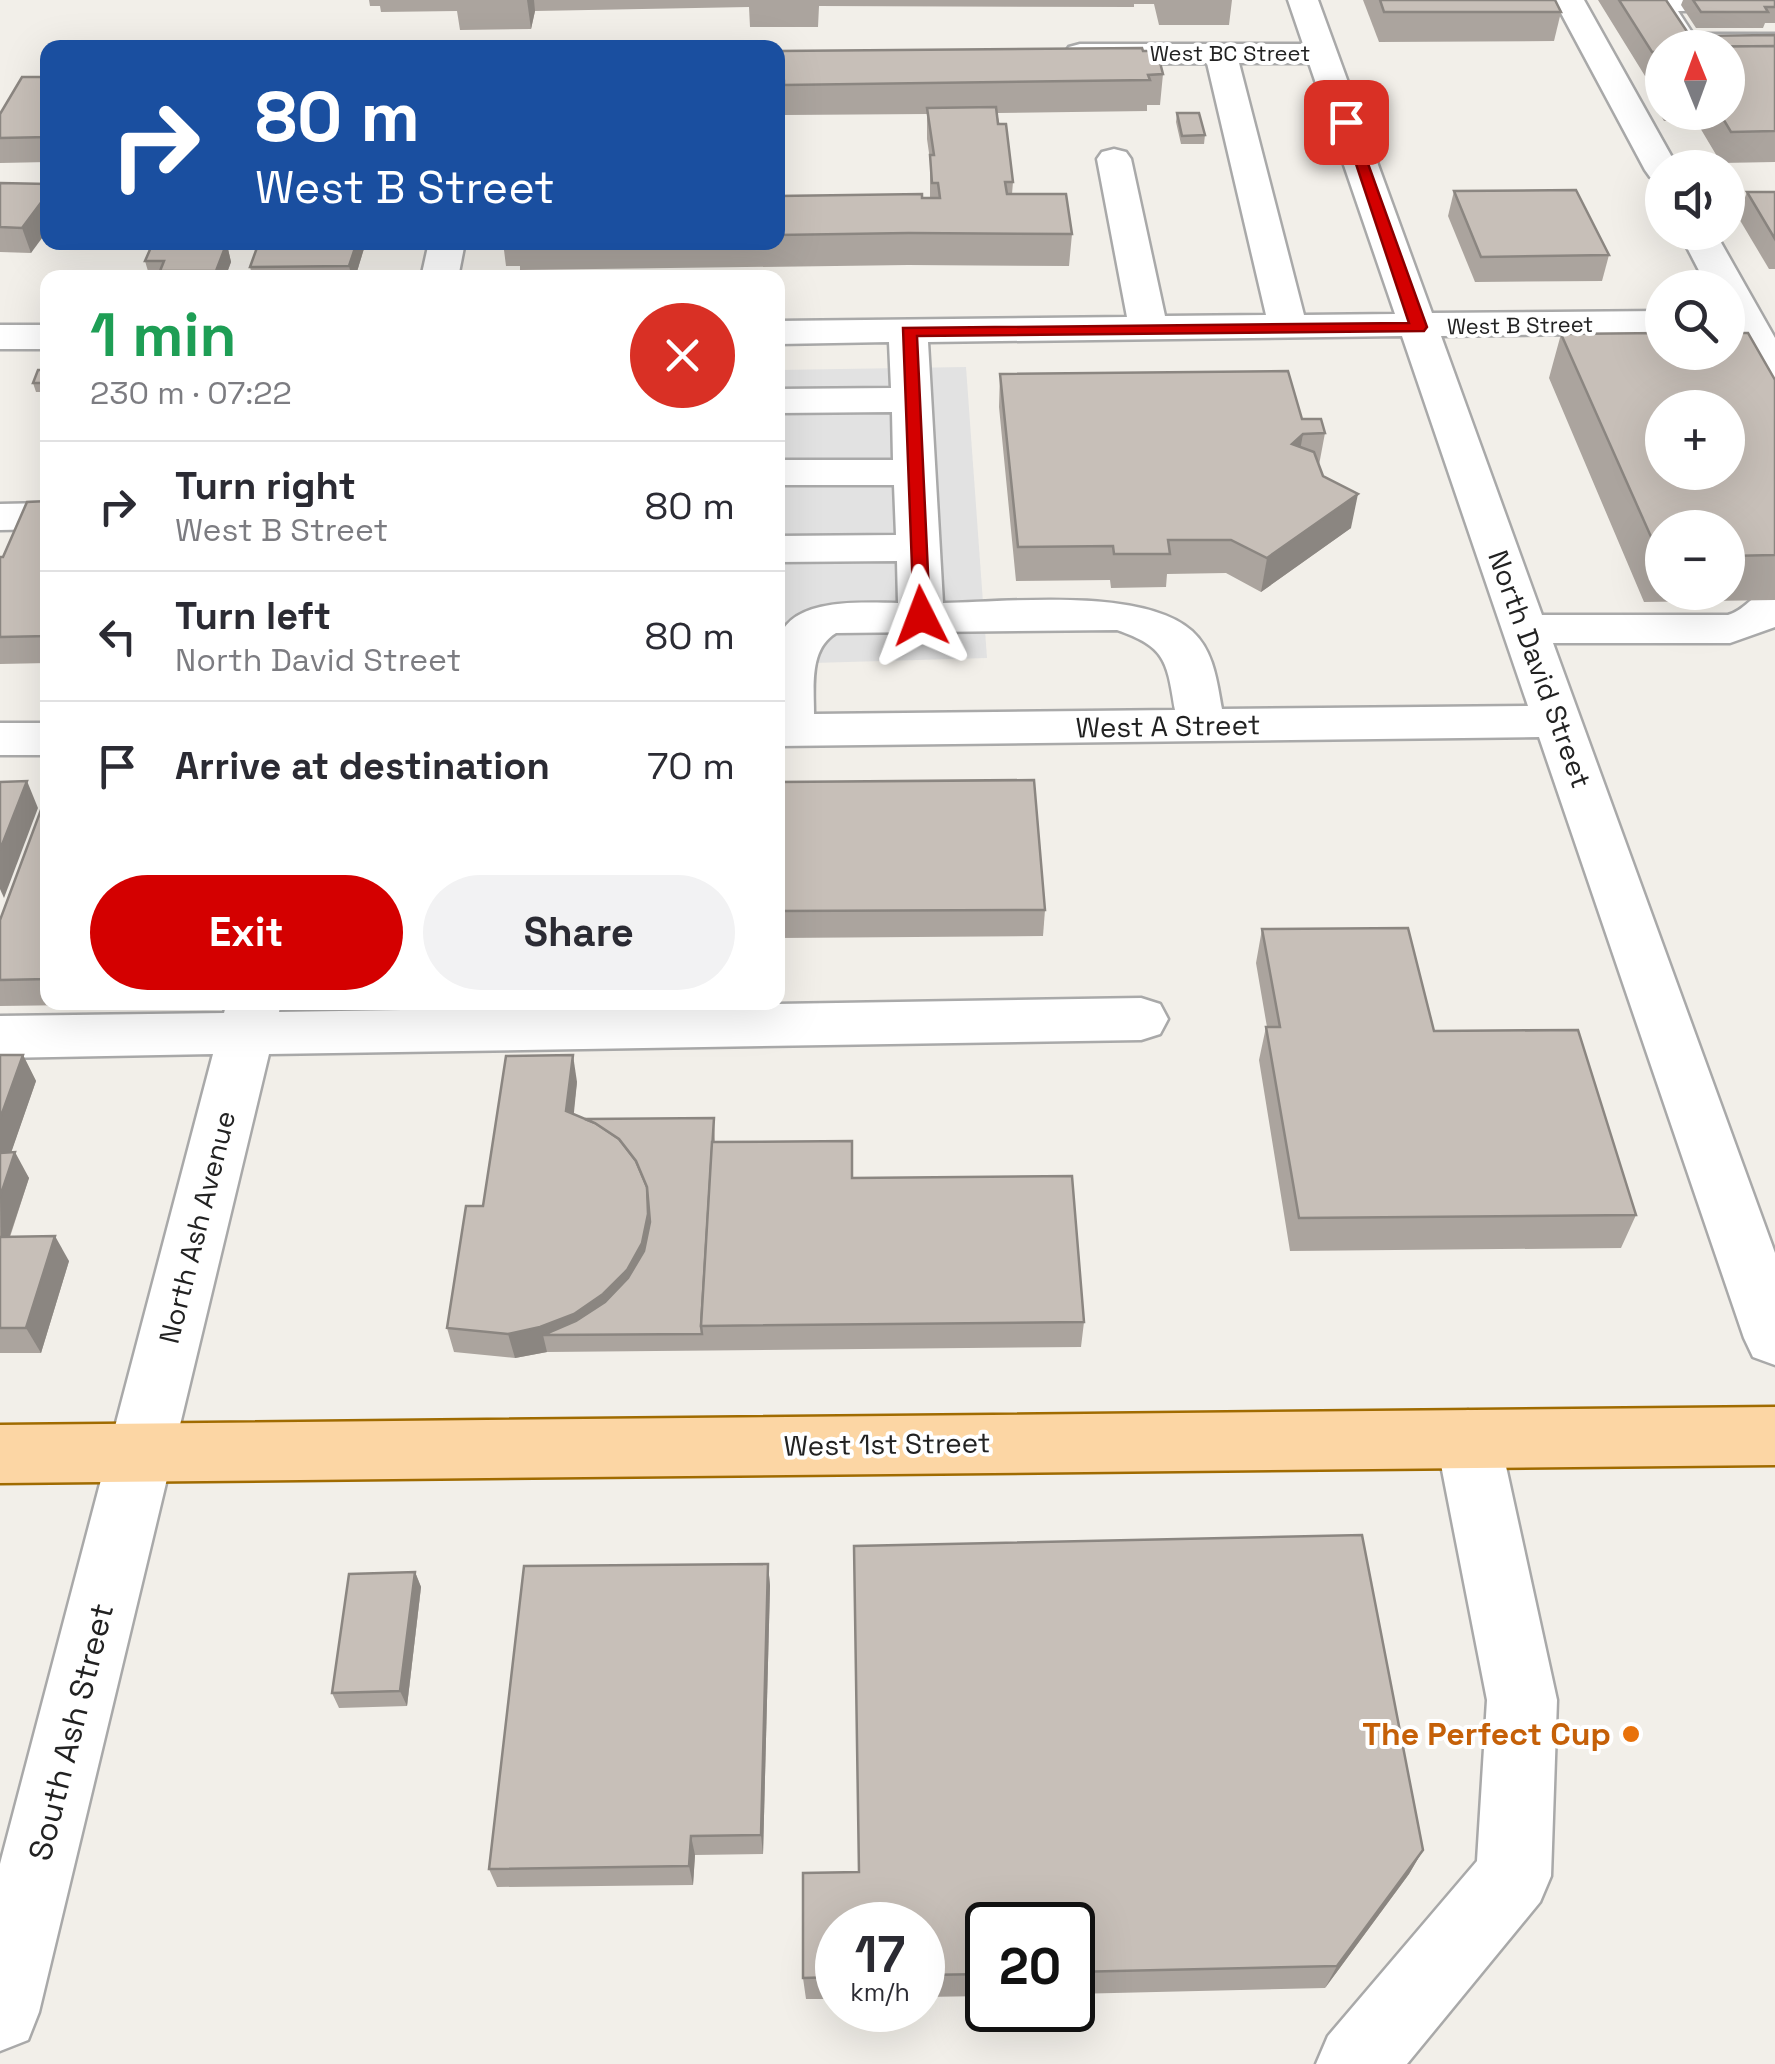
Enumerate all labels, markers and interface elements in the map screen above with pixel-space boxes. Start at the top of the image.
north arrow [1645,30,1745,130]
map controls [1645,30,1745,610]
street label: West BC Street [1150,39,1310,67]
text: 80 m [255,72,420,161]
icon: right [90,80,220,210]
pin [1304,80,1389,165]
icon: arrive [1319,95,1374,150]
button: sound [1645,150,1745,250]
text: West B Street [255,159,555,216]
button: search [1645,270,1745,370]
text: 1 min [90,297,237,374]
button: close [630,303,735,408]
street label: West B Street [1447,310,1593,340]
text: 230 m · 07:22 [90,373,292,413]
button: + [1645,390,1745,490]
text: Turn right [175,462,356,510]
icon: right [90,479,145,534]
text: 80 m [645,482,735,530]
text: West B Street [175,510,388,550]
button: − [1645,510,1745,610]
street label: North David Street [1480,545,1600,793]
position arrow [869,564,973,668]
text: Turn left [175,592,331,640]
icon: left [90,609,145,664]
text: 80 m [645,612,735,660]
text: North David Street [175,640,461,680]
street label: West A Street [1075,706,1261,746]
icon: arrive [90,739,145,794]
text: Arrive at destination [175,742,550,790]
text: 70 m [647,742,735,790]
button: Exit [90,875,403,990]
button: Share [423,875,735,990]
street label: North Ash Avenue [151,1107,243,1347]
street label: West 1st Street [783,1424,991,1464]
street label: South Ash Street [20,1599,122,1865]
place label: The Perfect Cup [1362,1714,1611,1754]
marker: The Perfect Cup [1620,1723,1642,1745]
speed limit sign: 20 [965,1902,1095,2032]
text: 17 [855,1923,905,1987]
text: km/h [850,1976,910,2008]

